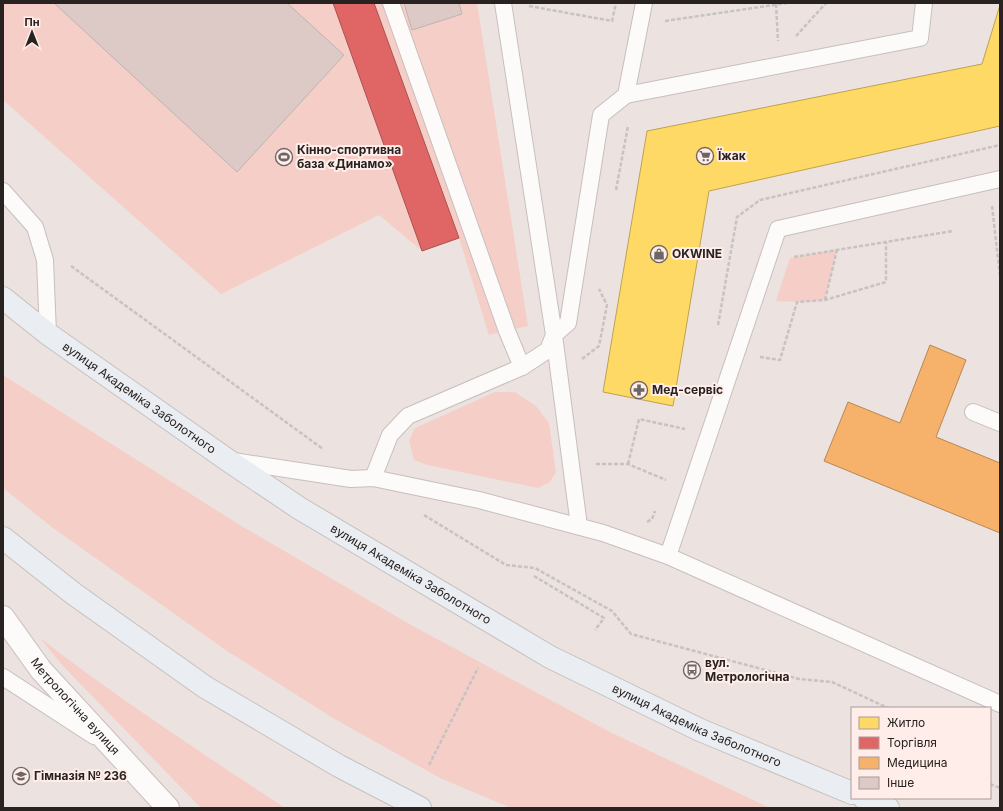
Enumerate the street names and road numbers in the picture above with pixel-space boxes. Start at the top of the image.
street label: вулиця Академіка Заболотного [60,339,219,457]
street label: вулиця Академіка Заболотного [328,520,494,627]
street label: Метрологічна вулиця [28,655,123,758]
street label: вулиця Академіка Заболотного [610,680,784,770]

